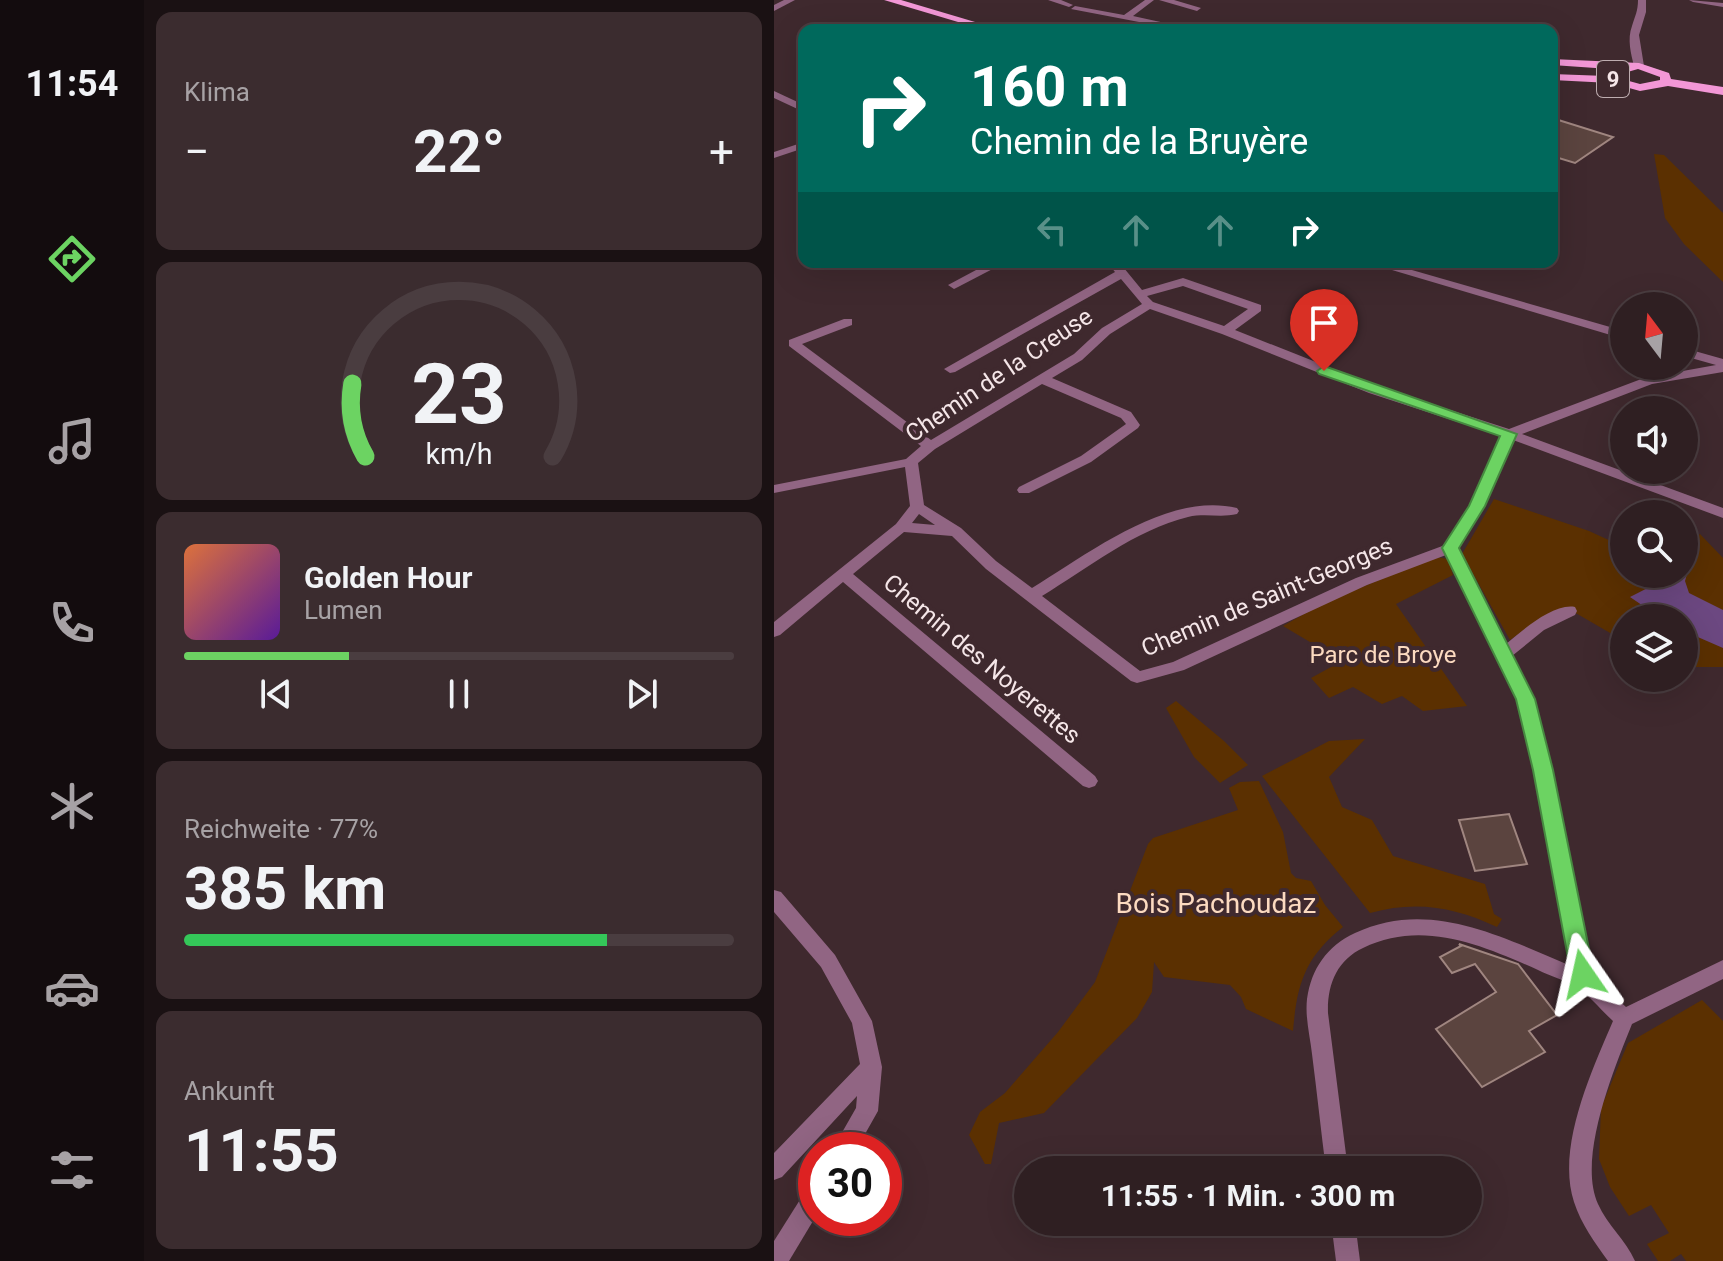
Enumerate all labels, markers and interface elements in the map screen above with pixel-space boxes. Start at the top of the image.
text: 160 m [970,54,1129,120]
icon: right [838,56,942,160]
road number: 9 [1597,61,1629,97]
text: 11:54 [26,63,118,105]
text: Klima [184,77,250,107]
text: 22° [413,116,505,187]
text: Chemin de la Bruyère [970,121,1308,163]
text: − [184,126,209,178]
text: + [709,126,734,178]
icon: left [1030,208,1074,252]
icon: ahead [1114,208,1158,252]
icon: ahead [1198,208,1242,252]
icon: right [1282,208,1326,252]
icon: directions [44,231,100,287]
pin [1290,289,1358,371]
north arrow [1610,292,1698,380]
map controls [1610,292,1698,692]
icon: arrive [1302,301,1346,345]
street label: Chemin de la Creuse [900,302,1098,448]
text: 23 [411,345,507,442]
button: sound [1610,396,1698,484]
icon: music [44,413,100,469]
text: km/h [425,437,493,471]
button: search [1610,500,1698,588]
street label: Chemin de Saint-Georges [1137,531,1397,663]
text: Golden Hour [304,560,473,595]
street label: Chemin des Noyerettes [878,568,1086,750]
icon: phone [44,595,100,651]
text: Lumen [304,595,383,625]
button: layers [1610,604,1698,692]
park label: Parc de Broye [1310,641,1457,669]
icon: previous [254,672,298,716]
icon: pause [437,672,481,716]
icon: next [620,672,664,716]
icon: climate [44,778,100,834]
text: Reichweite · 77% [184,814,378,844]
text: 385 km [184,853,386,924]
park label: Bois Pachoudaz [1116,887,1316,920]
position arrow [1541,932,1625,1016]
icon: car [44,960,100,1016]
text: Ankunft [184,1076,275,1106]
text: 11:55 [184,1115,339,1186]
speed limit sign: 30 [798,1132,902,1236]
icon: filters [44,1142,100,1198]
text: 11:55 · 1 Min. · 300 m [1101,1178,1395,1213]

